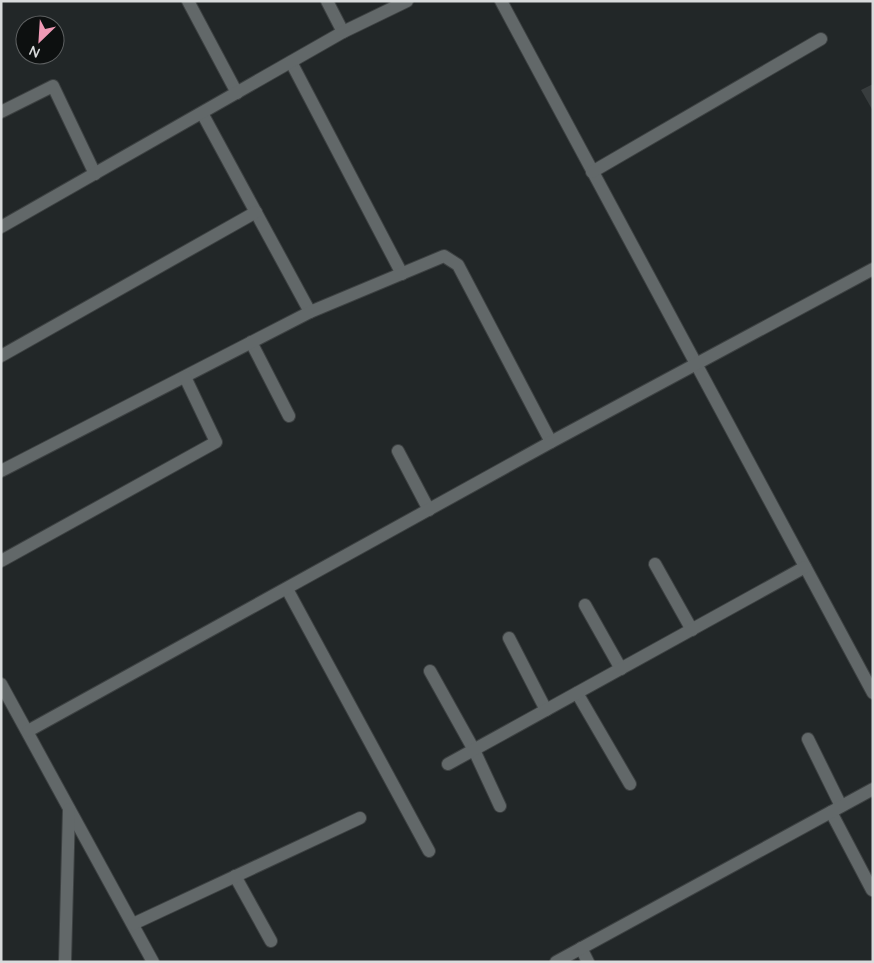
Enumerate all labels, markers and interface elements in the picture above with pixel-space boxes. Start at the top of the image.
north arrow [15,15,65,65]
text: N [26,41,43,62]

